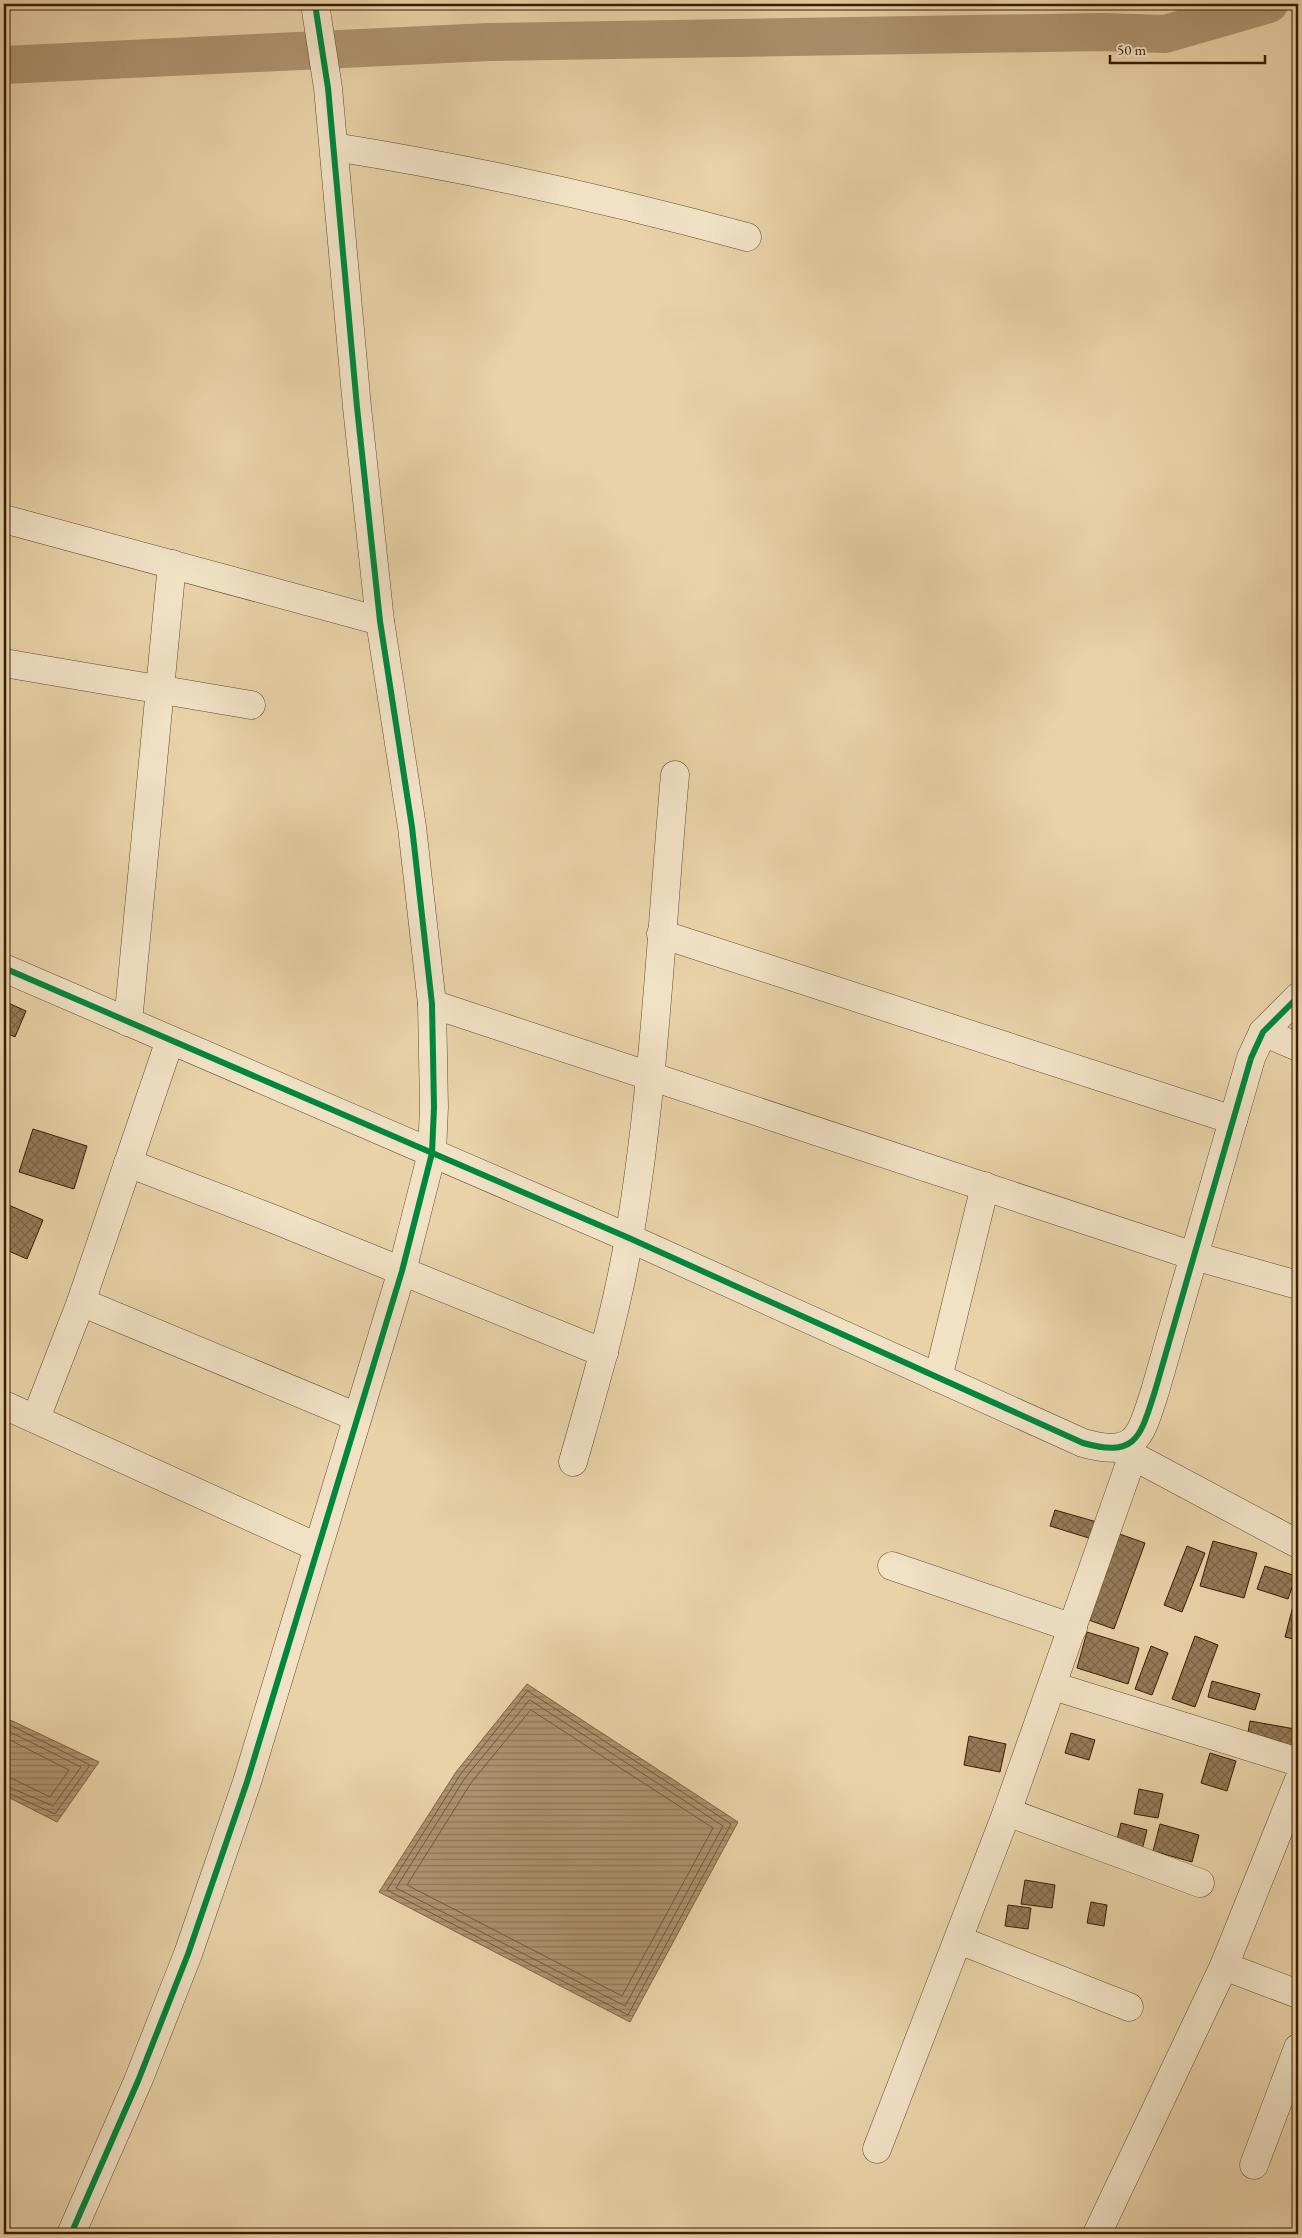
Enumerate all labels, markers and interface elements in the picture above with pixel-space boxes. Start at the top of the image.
scale bar [1110,32,1264,64]
text: 50 m [1117,40,1146,59]

